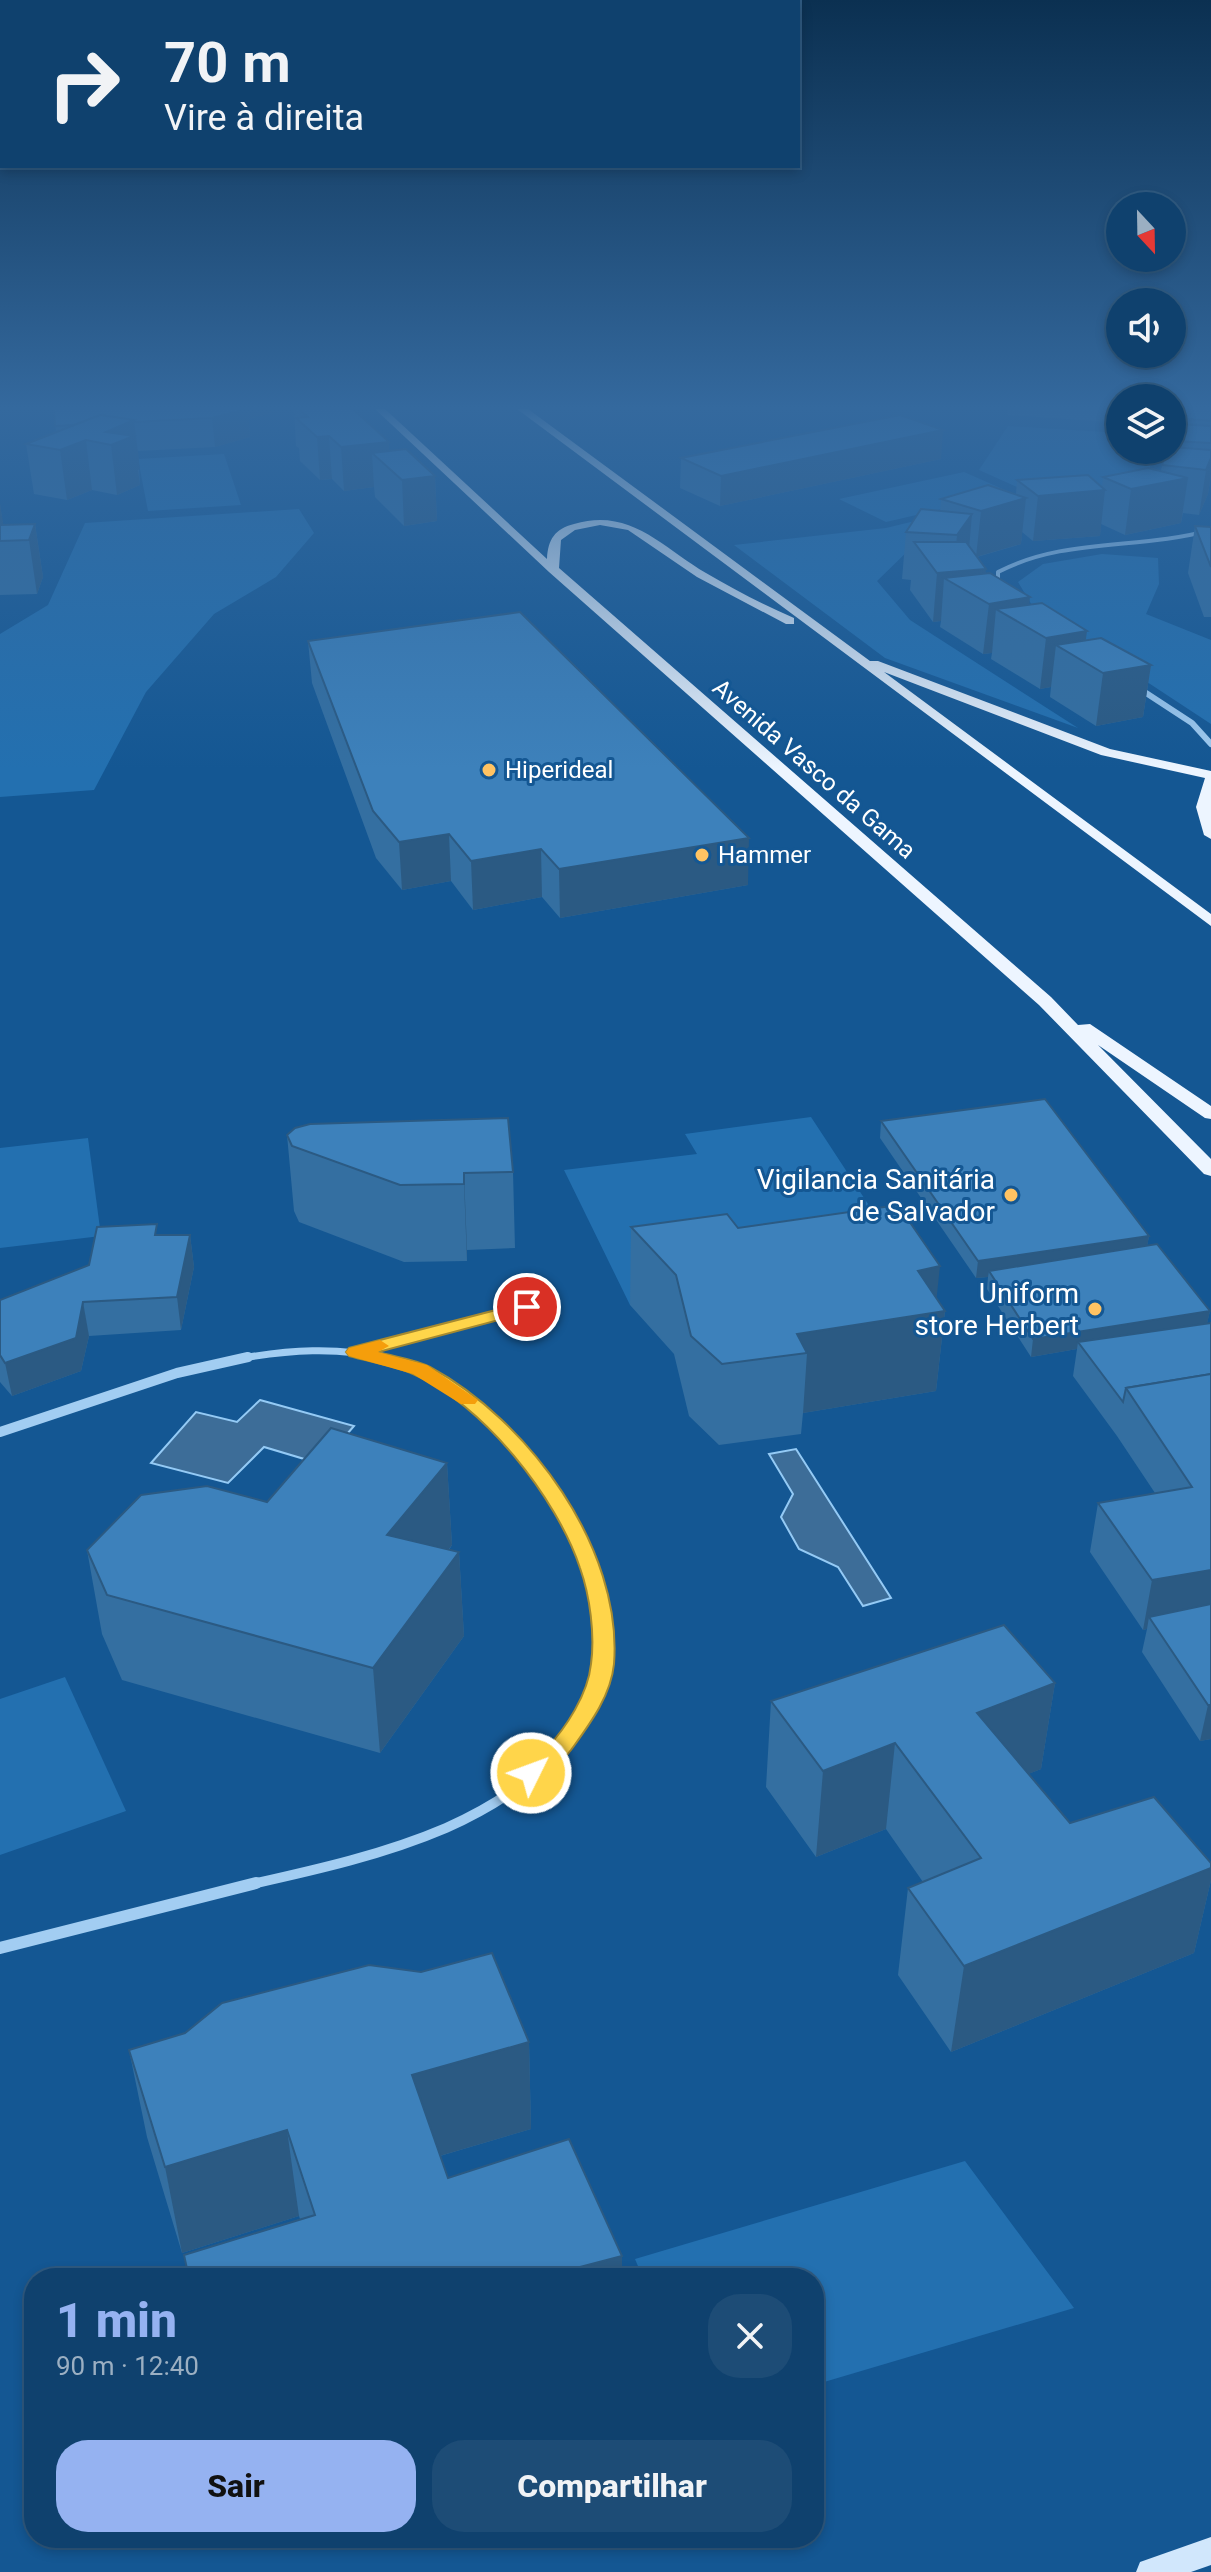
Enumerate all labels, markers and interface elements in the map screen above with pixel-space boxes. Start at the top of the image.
text: 70 m [164,30,291,96]
icon: right [32,32,136,136]
text: Vire à direita [164,97,364,139]
north arrow [1106,192,1186,272]
map controls [1106,192,1186,464]
button: sound [1106,288,1186,368]
button: layers [1106,384,1186,464]
street label: Avenida Vasco da Gama [707,673,921,865]
place label: Hiperideal [505,756,613,784]
marker: Hiperideal [480,761,498,779]
place label: Hammer [718,841,811,869]
marker: Hammer [693,846,711,864]
place label: Vigilancia Sanitária de Salvador [757,1163,996,1228]
marker: Vigilancia Sanitária de Salvador [1002,1186,1020,1204]
pin [493,1273,561,1341]
place label: Uniform store Herbert [914,1277,1079,1342]
icon: arrive [505,1285,549,1329]
marker: Uniform store Herbert [1086,1300,1104,1318]
position arrow [489,1731,573,1815]
text: 1 min [56,2292,177,2349]
button: close [708,2294,792,2378]
text: 90 m · 12:40 [56,2351,199,2381]
button: Sair [56,2440,416,2532]
button: Compartilhar [432,2440,792,2532]

